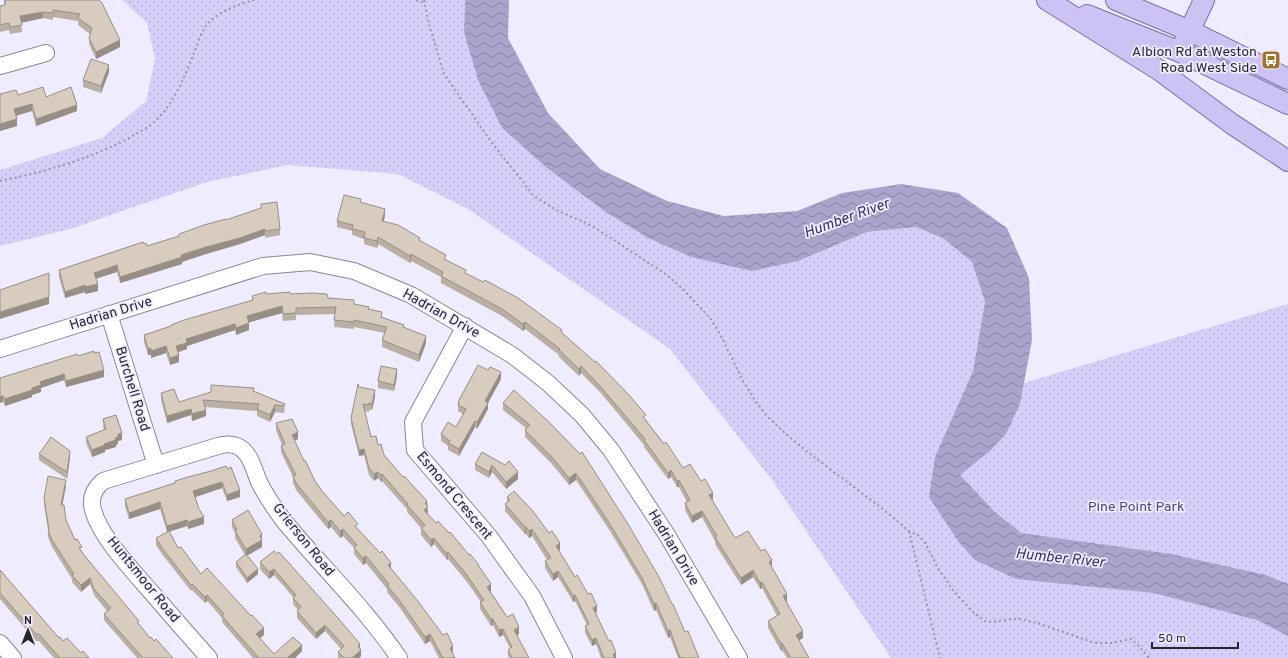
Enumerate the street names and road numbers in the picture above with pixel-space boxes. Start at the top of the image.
street label: Hadrian Drive [399,286,483,342]
street label: Hadrian Drive [68,293,154,335]
street label: Burchell Road [111,344,153,434]
street label: Esmond Crescent [412,449,496,543]
street label: Grierson Road [268,500,338,580]
street label: Hadrian Drive [644,507,702,589]
street label: Huntsmoor Road [103,533,183,627]

